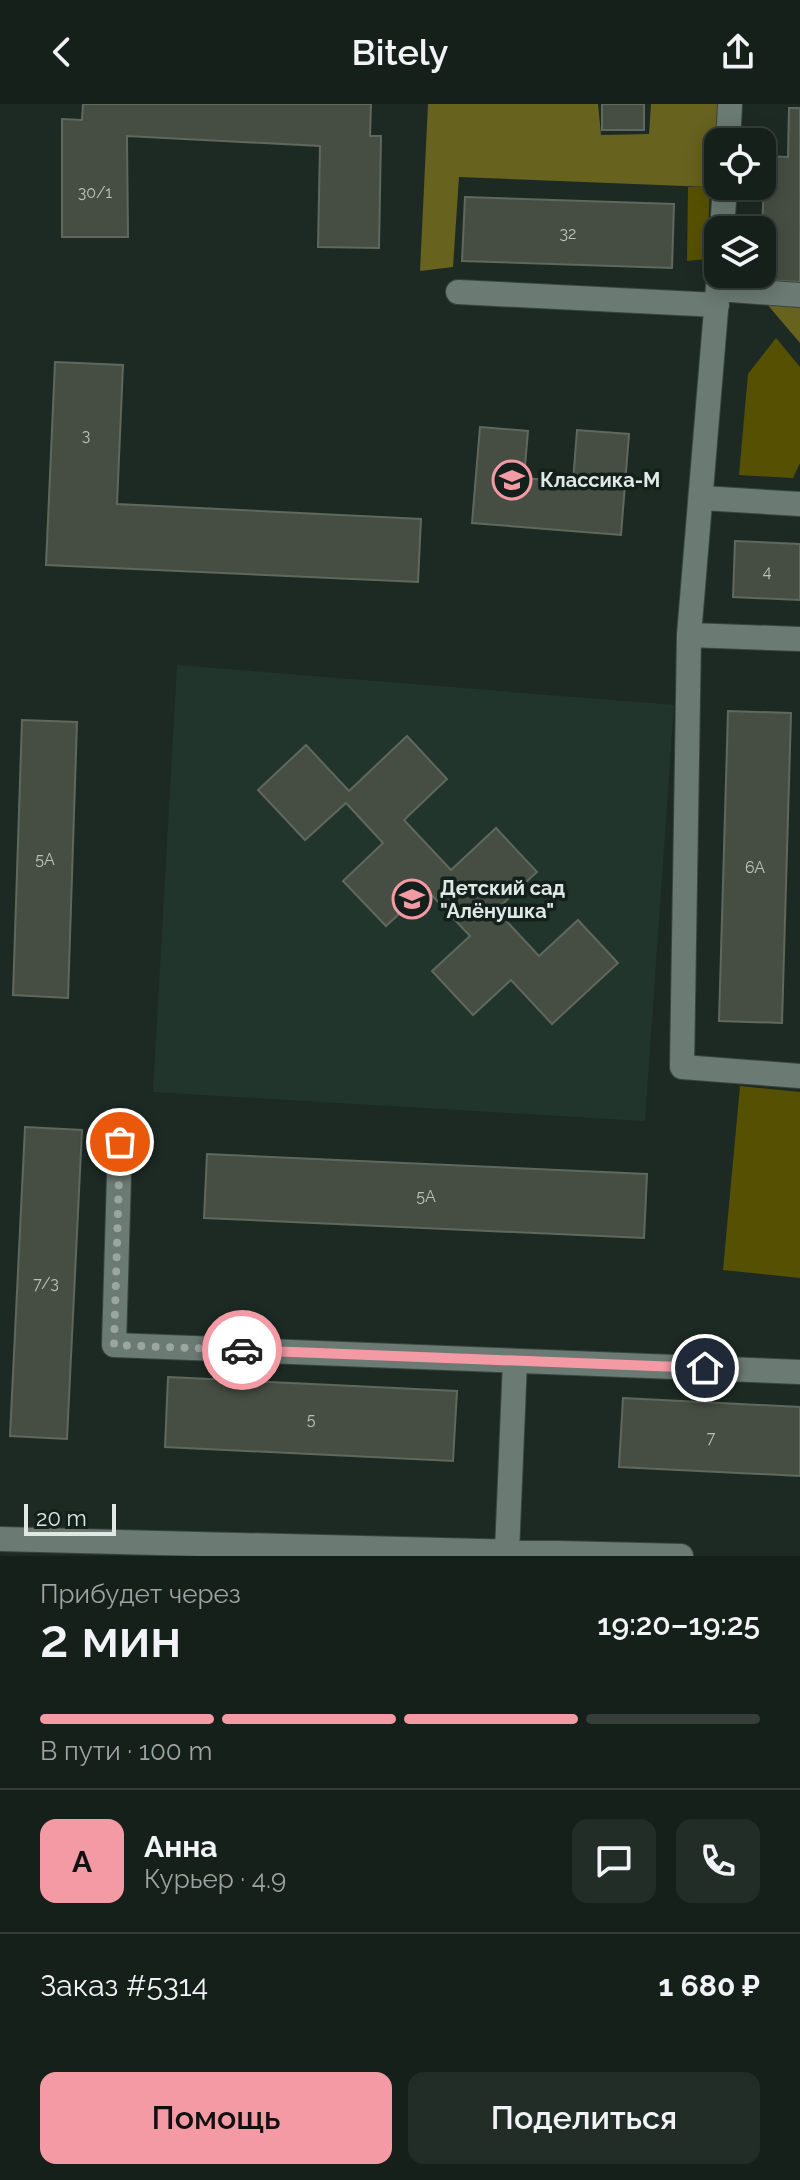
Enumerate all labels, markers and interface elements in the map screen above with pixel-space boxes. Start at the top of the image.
icon: back [40,30,84,74]
icon: share [716,30,760,74]
text: Bitely [351,31,449,73]
map controls [704,128,776,288]
button: locate [704,128,776,200]
house number: 30/1 [78,183,112,202]
button: layers [704,216,776,288]
house number: 32 [560,224,576,243]
house number: 3 [82,426,90,445]
school or university icon: Классика-М [491,459,533,501]
place label: Классика-М [540,468,660,492]
house number: 4 [763,562,772,581]
house number: 5А [35,850,55,869]
house number: 6А [745,858,765,877]
place label: Детский сад "Алёнушка" [440,876,565,923]
school or university icon: Детский сад "Алёнушка" [391,878,433,920]
pin [86,1108,154,1176]
icon: bag [98,1120,142,1164]
house number: 5А [416,1187,436,1206]
house number: 7/3 [33,1274,59,1293]
courier [202,1310,282,1390]
icon: car [220,1328,264,1372]
pin [671,1334,739,1402]
icon: home [683,1346,727,1390]
house number: 5 [307,1410,316,1429]
house number: 7 [707,1428,716,1447]
scale bar [24,1500,116,1536]
text: 20 m [36,1505,87,1531]
text: Прибудет через [40,1579,241,1609]
text: 19:20–19:25 [597,1607,760,1642]
text: 2 мин [40,1608,181,1669]
text: В пути · 100 m [40,1736,212,1766]
button: chat [572,1819,656,1903]
button: phone [676,1819,760,1903]
text: Анна [144,1829,218,1864]
text: А [72,1844,92,1879]
text: Курьер · 4.9 [144,1864,286,1894]
text: Заказ #5314 [40,1968,208,2003]
text: 1 680 ₽ [659,1968,760,2003]
button: Помощь [40,2072,392,2164]
button: Поделиться [408,2072,760,2164]

